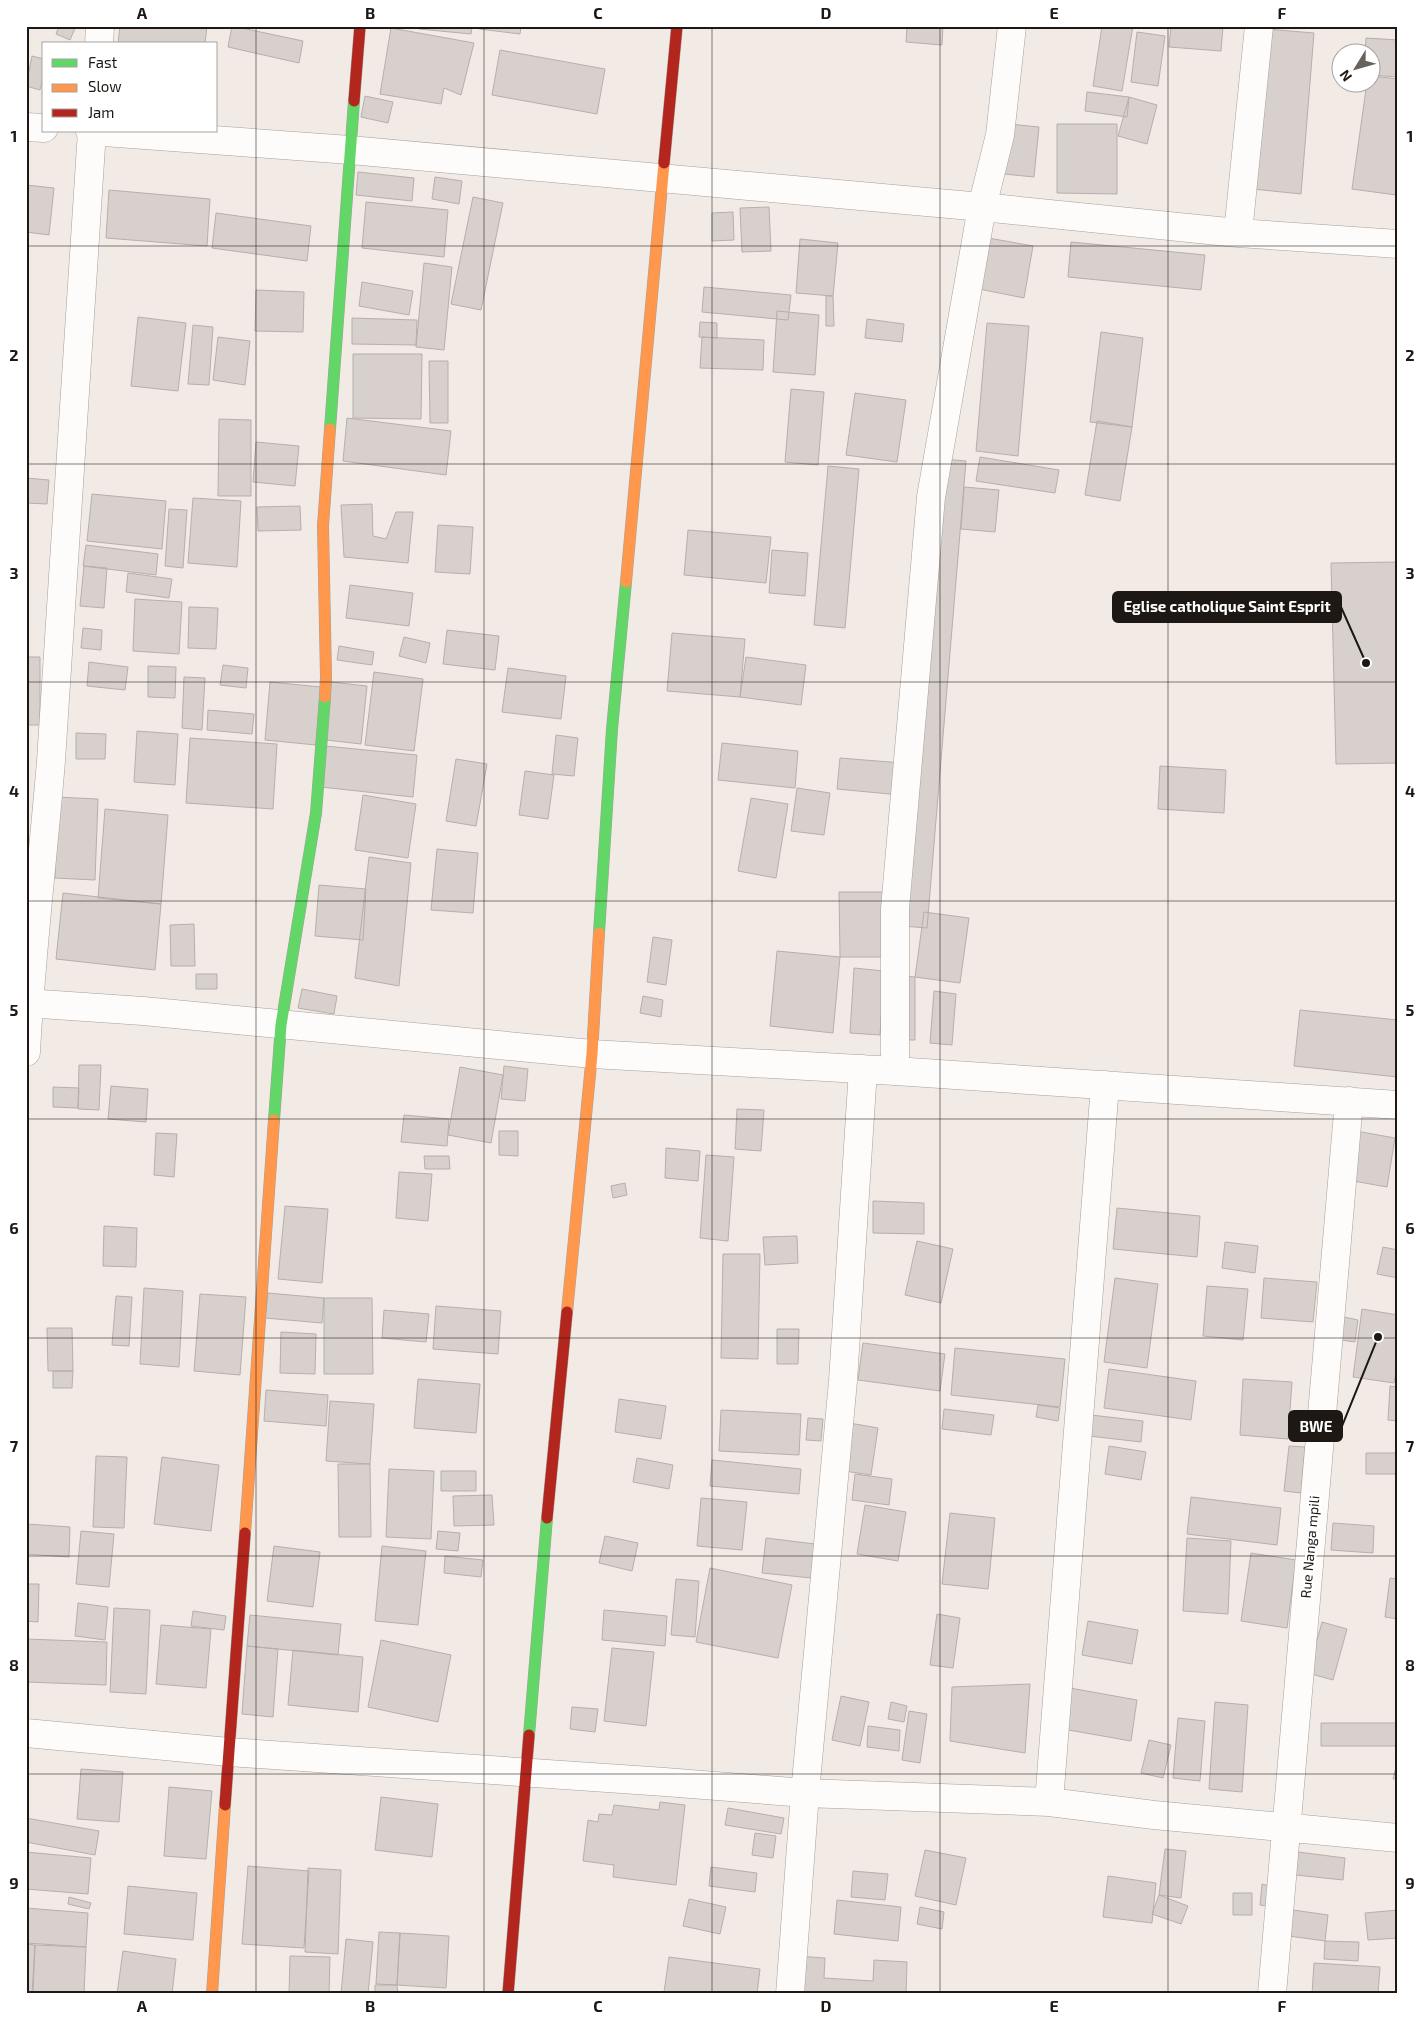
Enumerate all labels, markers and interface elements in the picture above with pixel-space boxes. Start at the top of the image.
text: A [137,3,148,22]
text: B [365,3,375,22]
text: C [593,3,603,22]
text: D [821,3,832,22]
text: E [1049,3,1059,22]
text: F [1278,3,1287,22]
legend [42,42,218,132]
north arrow [1332,42,1382,92]
text: Fast [88,53,118,71]
text: N [1335,67,1355,85]
text: Slow [88,77,122,95]
text: Jam [88,103,114,121]
text: 1 [11,126,17,145]
text: 1 [1407,126,1413,145]
text: 2 [9,345,19,364]
text: 2 [1405,345,1415,364]
text: 3 [9,563,19,582]
text: 3 [1405,563,1415,582]
callout: Eglise catholique Saint Esprit [1113,592,1341,622]
text: Eglise catholique Saint Esprit [1123,597,1331,615]
text: 4 [9,781,19,800]
text: 4 [1405,781,1415,800]
text: 5 [10,1000,19,1019]
text: 5 [1406,1000,1415,1019]
text: 6 [9,1218,19,1237]
text: 6 [1405,1218,1415,1237]
callout: BWE [1289,1411,1342,1441]
text: BWE [1300,1417,1333,1435]
text: 7 [10,1436,19,1455]
text: 7 [1406,1436,1415,1455]
street label: Rue Nanga mpili [1297,1495,1322,1599]
text: 8 [9,1655,19,1674]
text: 8 [1405,1655,1415,1674]
text: 9 [9,1873,19,1892]
text: 9 [1405,1873,1415,1892]
text: A [137,1996,148,2015]
text: B [365,1996,375,2015]
text: C [593,1996,603,2015]
text: D [821,1996,832,2015]
text: E [1049,1996,1059,2015]
text: F [1278,1996,1287,2015]

